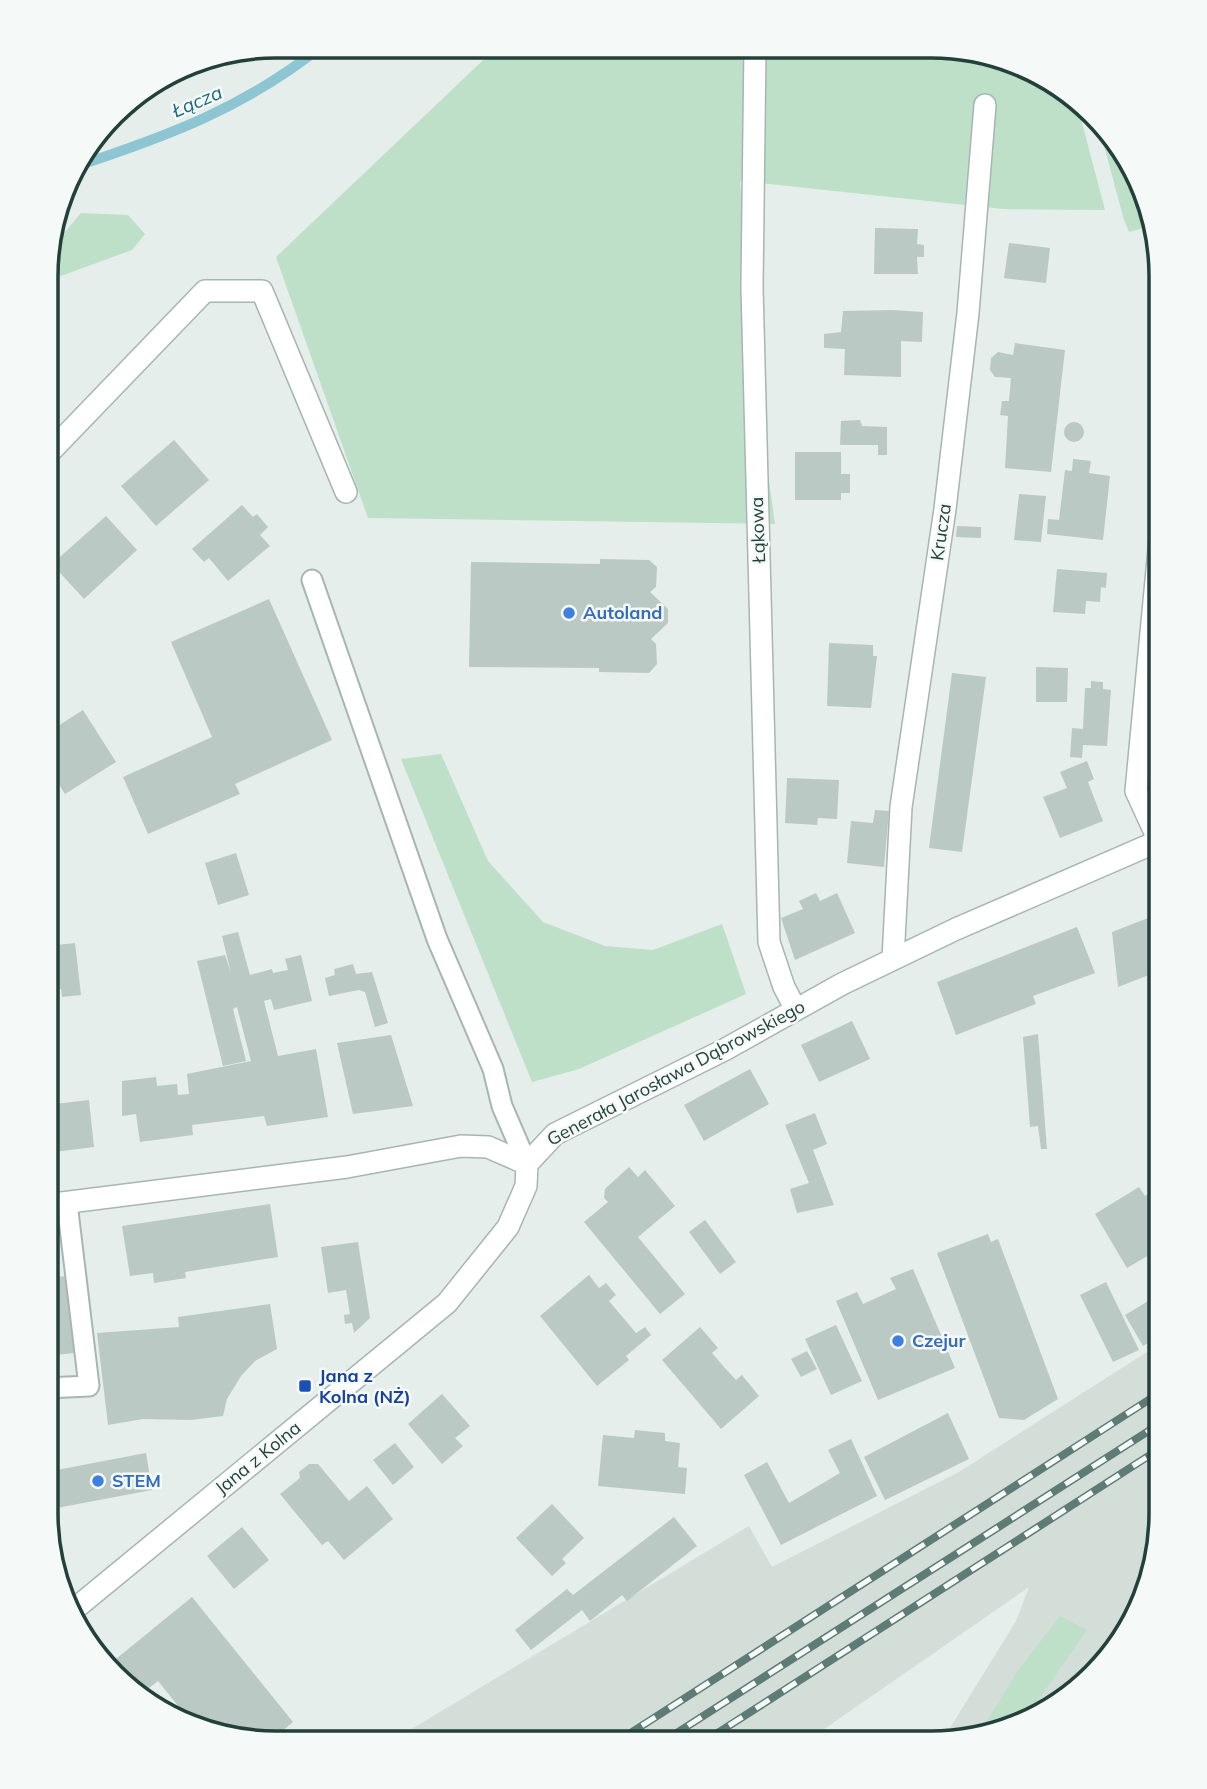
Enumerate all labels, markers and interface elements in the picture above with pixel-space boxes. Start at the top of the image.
water label: Łącza [167,80,226,123]
street label: Łąkowa [745,497,770,564]
street label: Krucza [925,502,956,562]
place label: Autoland [583,601,663,624]
marker: Autoland [561,605,577,621]
street label: Generała Jarosława Dąbrowskiego [543,995,809,1151]
place label: Czejur [912,1329,967,1352]
marker: Czejur [890,1333,906,1349]
place label: Jana z Kolna (NŻ) [319,1364,411,1408]
marker: Jana z Kolna (NŻ) [297,1378,313,1394]
street label: Jana z Kolna [210,1416,305,1499]
place label: STEM [112,1469,161,1492]
marker: STEM [90,1473,106,1489]

